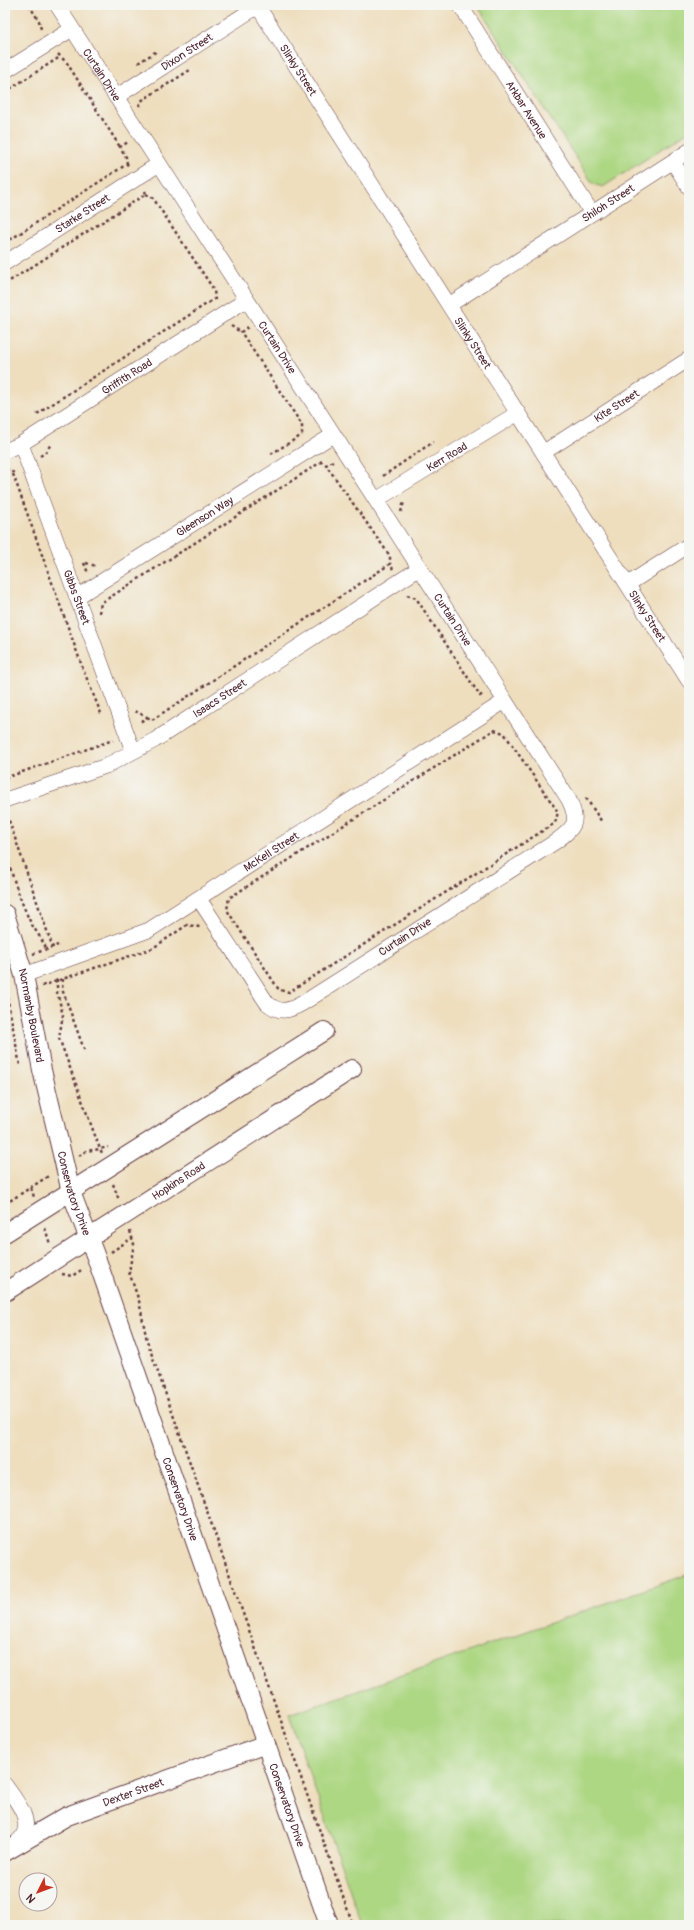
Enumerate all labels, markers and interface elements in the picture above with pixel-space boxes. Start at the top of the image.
street label: Dixon Street [159,30,215,73]
street label: Slinky Street [277,42,320,99]
street label: Curtain Drive [80,46,124,104]
street label: Arkbar Avenue [503,78,550,142]
street label: Shiloh Street [579,181,637,225]
street label: Starke Street [53,191,113,236]
street label: Slinky Street [452,315,495,372]
street label: Curtain Drive [256,318,299,376]
street label: Griffith Road [99,355,154,397]
street label: Kite Street [592,386,642,425]
street label: Kerr Road [424,439,469,474]
street label: Gleenson Way [174,493,236,539]
street label: Gibbs Street [61,568,93,627]
street label: Slinky Street [626,588,669,645]
street label: Curtain Drive [431,591,475,649]
street label: Isaacs Street [190,676,249,720]
street label: McKell Street [241,829,302,874]
street label: Curtain Drive [376,915,434,959]
street label: Normanby Boulevard [16,967,47,1064]
street label: Conservatory Drive [55,1150,94,1238]
street label: Hopkins Road [149,1159,207,1203]
street label: Conservatory Drive [160,1456,201,1543]
street label: Conservatory Drive [267,1762,308,1849]
street label: Dexter Street [101,1775,166,1809]
north arrow [18,1872,58,1912]
text: N [23,1891,38,1905]

